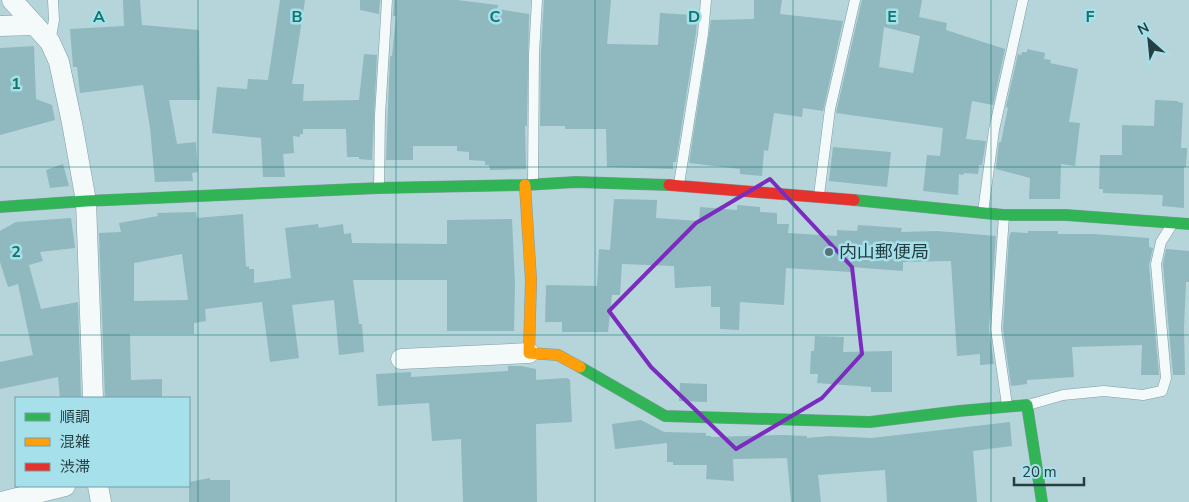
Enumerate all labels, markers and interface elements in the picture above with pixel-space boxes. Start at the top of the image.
text: A [93,6,105,28]
text: B [291,6,303,28]
text: C [490,6,501,28]
text: D [688,6,700,28]
text: E [887,6,897,28]
text: F [1086,6,1095,28]
north arrow [1124,15,1174,65]
text: N [1134,18,1152,40]
text: 1 [11,73,21,95]
place label: 内山郵便局 [839,240,929,264]
text: 2 [11,241,21,263]
marker: 内山郵便局 [823,246,835,258]
legend [15,397,190,487]
text: 順調 [60,407,90,427]
text: 混雑 [60,432,90,452]
scale bar [1014,454,1084,486]
text: 渋滞 [60,457,90,477]
text: 20 m [1022,462,1057,482]

